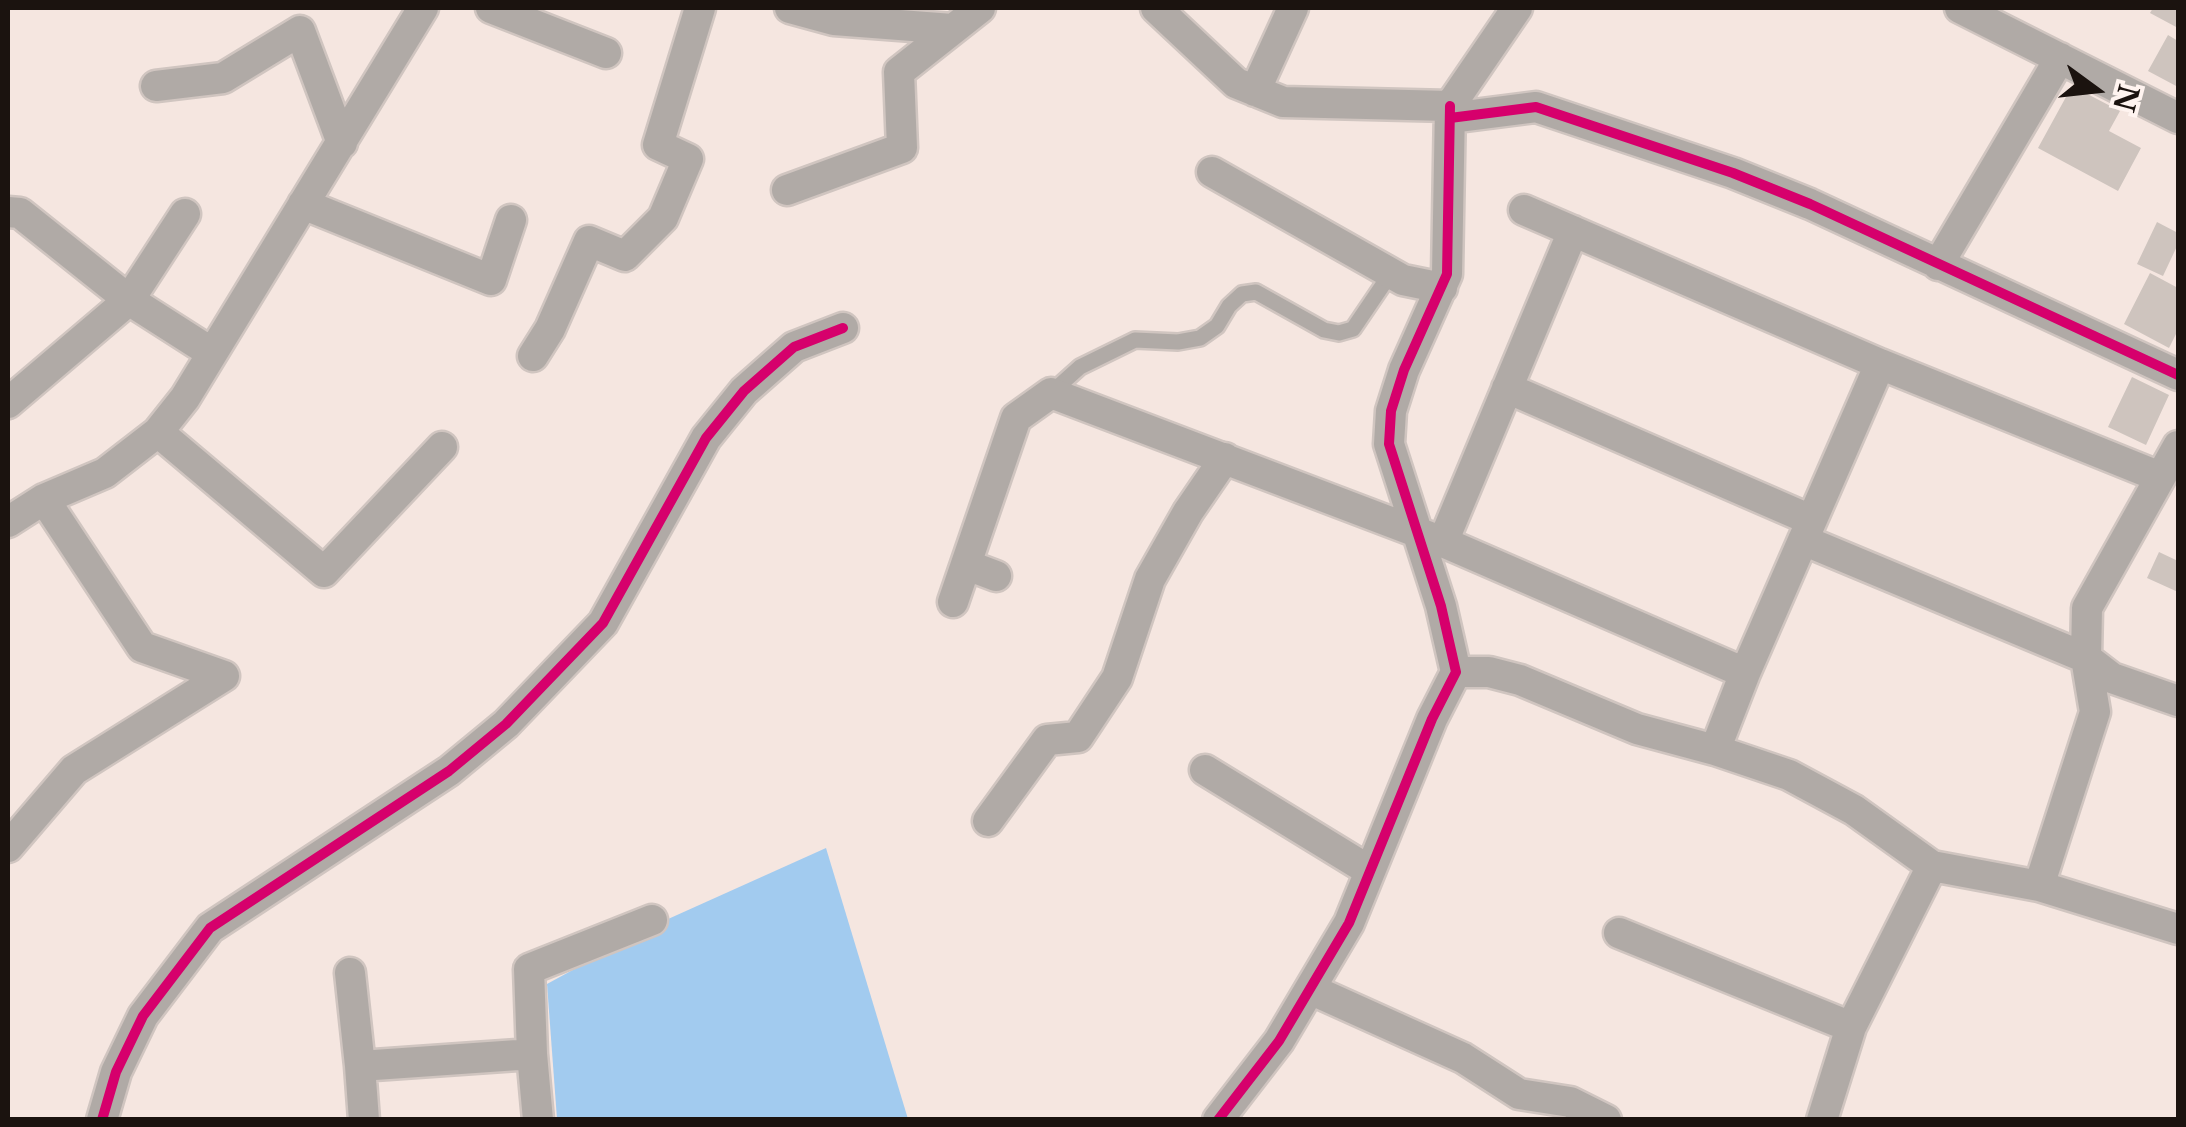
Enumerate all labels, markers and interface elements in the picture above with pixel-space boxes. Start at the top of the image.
north arrow [2046,40,2146,140]
text: N [2105,81,2146,115]

